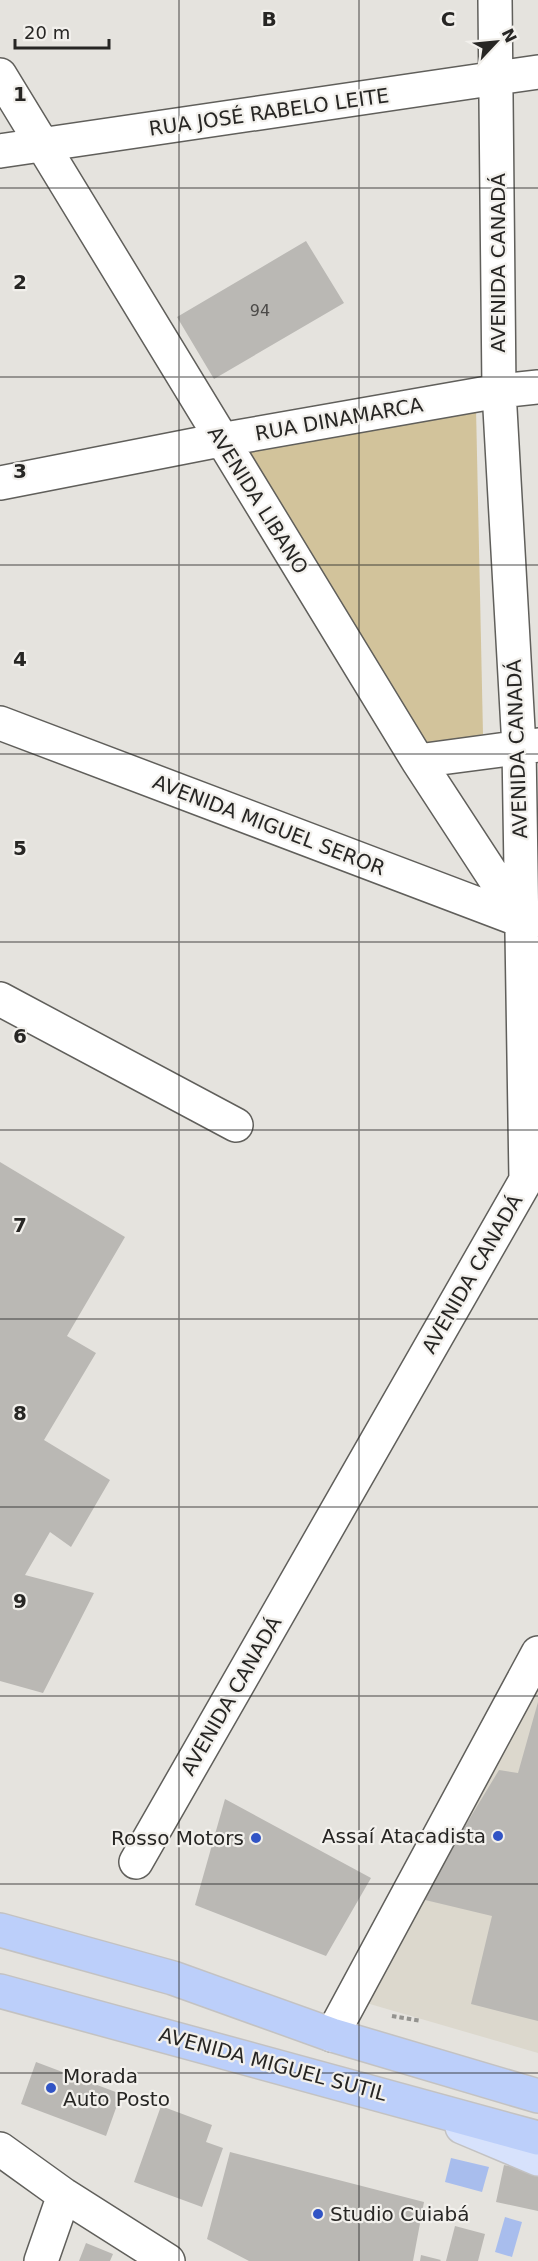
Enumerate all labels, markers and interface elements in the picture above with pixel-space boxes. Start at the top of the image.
text: B [261,7,277,31]
text: C [441,7,455,31]
scale bar [15,12,110,50]
north arrow [466,12,526,72]
text: 20 m [24,22,70,43]
text: N [498,25,521,46]
text: 1 [13,82,27,106]
street label: RUA JOSÉ RABELO LEITE [147,83,391,141]
street label: AVENIDA CANADÁ [486,173,510,353]
text: 2 [13,270,27,294]
house number: 94 [250,301,270,320]
street label: RUA DINAMARCA [253,392,425,446]
street label: AVENIDA LIBANO [203,422,313,578]
text: 3 [13,459,27,483]
text: 4 [13,647,27,671]
street label: AVENIDA CANADÁ [502,658,532,839]
street label: AVENIDA MIGUEL SEROR [149,770,389,880]
text: 5 [13,836,27,860]
text: 6 [13,1024,27,1048]
street label: AVENIDA CANADÁ [417,1190,527,1358]
text: 7 [13,1213,27,1237]
text: 8 [13,1401,27,1425]
text: 9 [13,1589,27,1613]
street label: AVENIDA CANADÁ [176,1612,286,1780]
place label: Assaí Atacadista [322,1824,486,1848]
place label: Rosso Motors [111,1826,244,1850]
marker: Assaí Atacadista [491,1829,505,1843]
marker: Rosso Motors [249,1831,263,1845]
street label: AVENIDA MIGUEL SUTIL [157,2022,390,2106]
place label: Morada Auto Posto [63,2064,170,2111]
marker: Morada Auto Posto [44,2081,58,2095]
place label: Studio Cuiabá [330,2202,469,2226]
marker: Studio Cuiabá [311,2207,325,2221]

